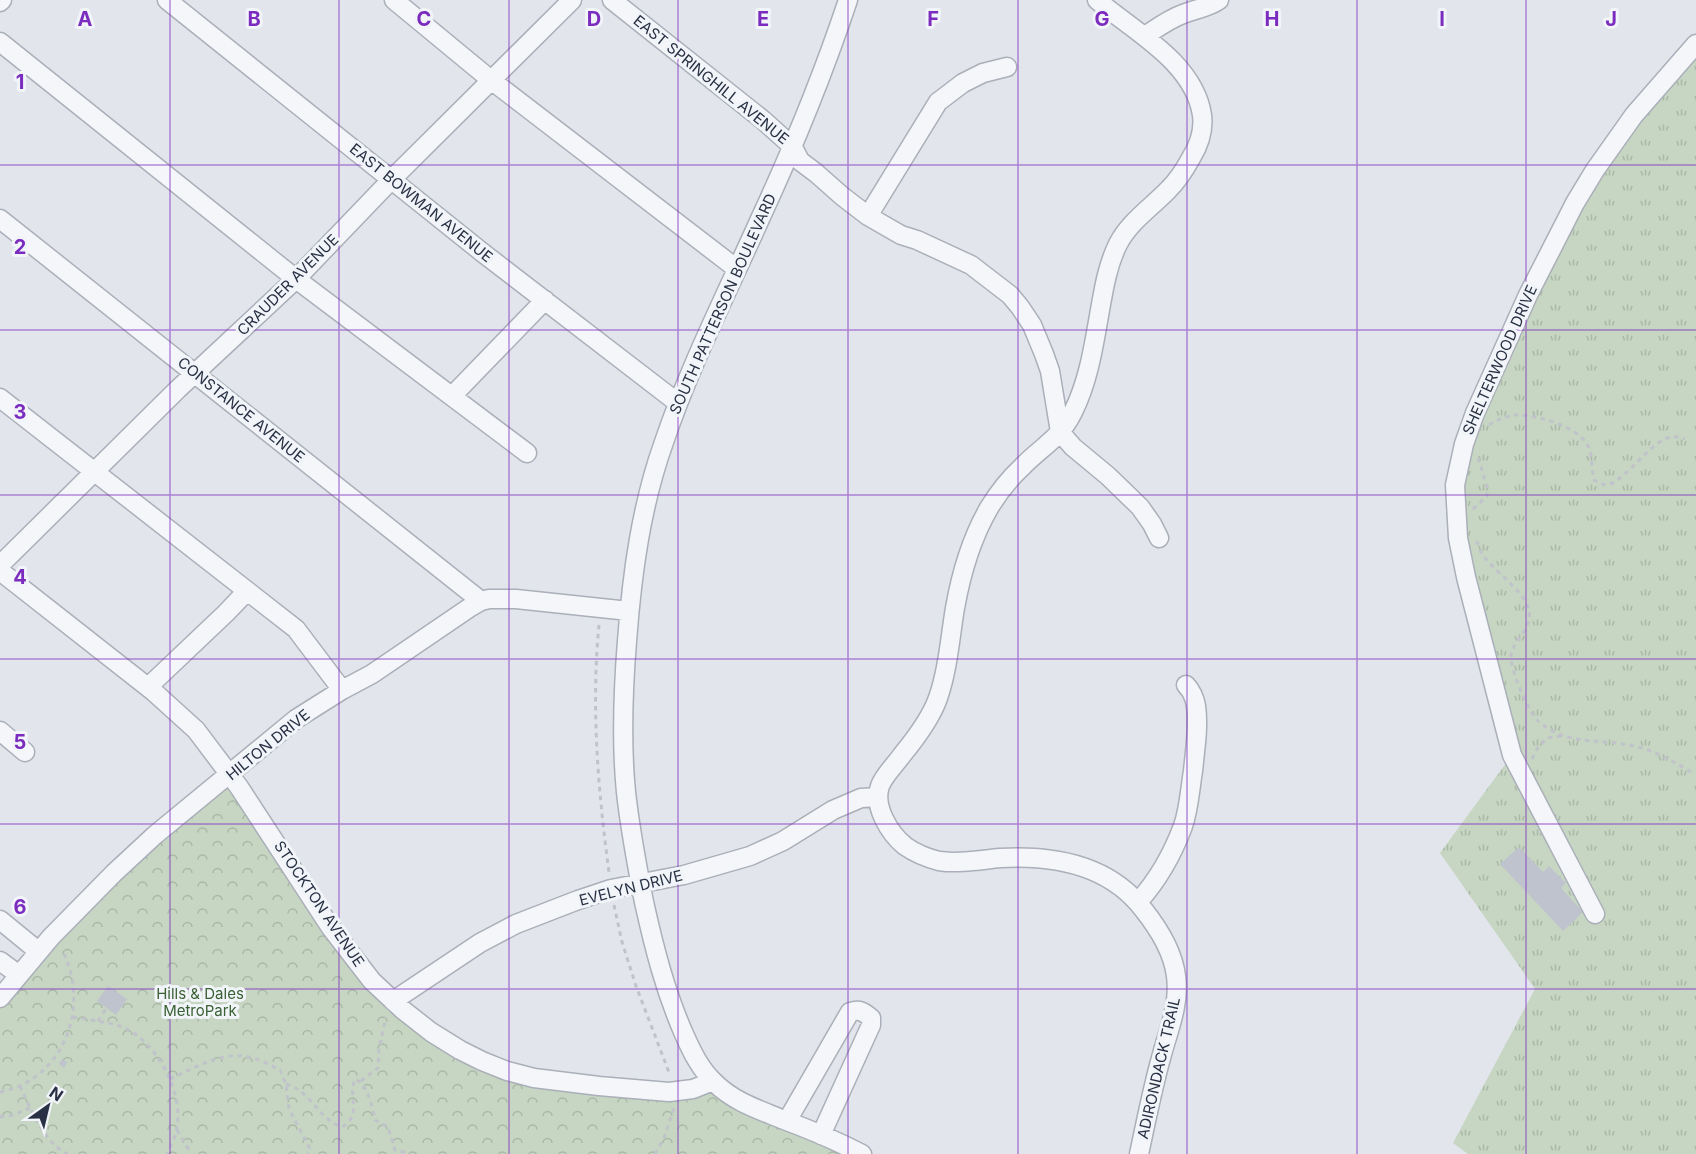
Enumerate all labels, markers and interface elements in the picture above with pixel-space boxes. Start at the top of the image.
text: A [78,7,93,31]
text: B [247,7,261,31]
text: C [417,7,431,31]
text: D [587,7,601,31]
text: F [927,7,939,31]
text: G [1094,7,1110,31]
text: H [1265,7,1279,31]
text: I [1439,7,1445,31]
text: J [1605,7,1617,31]
street label: EAST SPRINGHILL AVENUE [630,12,792,148]
text: 1 [16,70,24,94]
street label: EAST BOWMAN AVENUE [346,139,497,266]
street label: SOUTH PATTERSON BOULEVARD [665,190,780,417]
street label: CRAUDER AVENUE [233,230,342,339]
text: 2 [14,235,26,259]
street label: SHELTERWOOD DRIVE [1458,282,1541,438]
street label: CONSTANCE AVENUE [174,353,309,467]
text: 3 [14,400,26,424]
text: 4 [13,565,27,589]
street label: HILTON DRIVE [222,705,313,784]
text: 5 [14,730,26,754]
street label: STOCKTON AVENUE [270,837,369,970]
street label: EVELYN DRIVE [577,865,685,910]
text: 6 [14,895,27,919]
park label: Hills & Dales MetroPark [156,984,244,1020]
street label: ADIRONDACK TRAIL [1133,995,1184,1141]
north arrow [18,1076,78,1136]
text: N [46,1082,67,1105]

